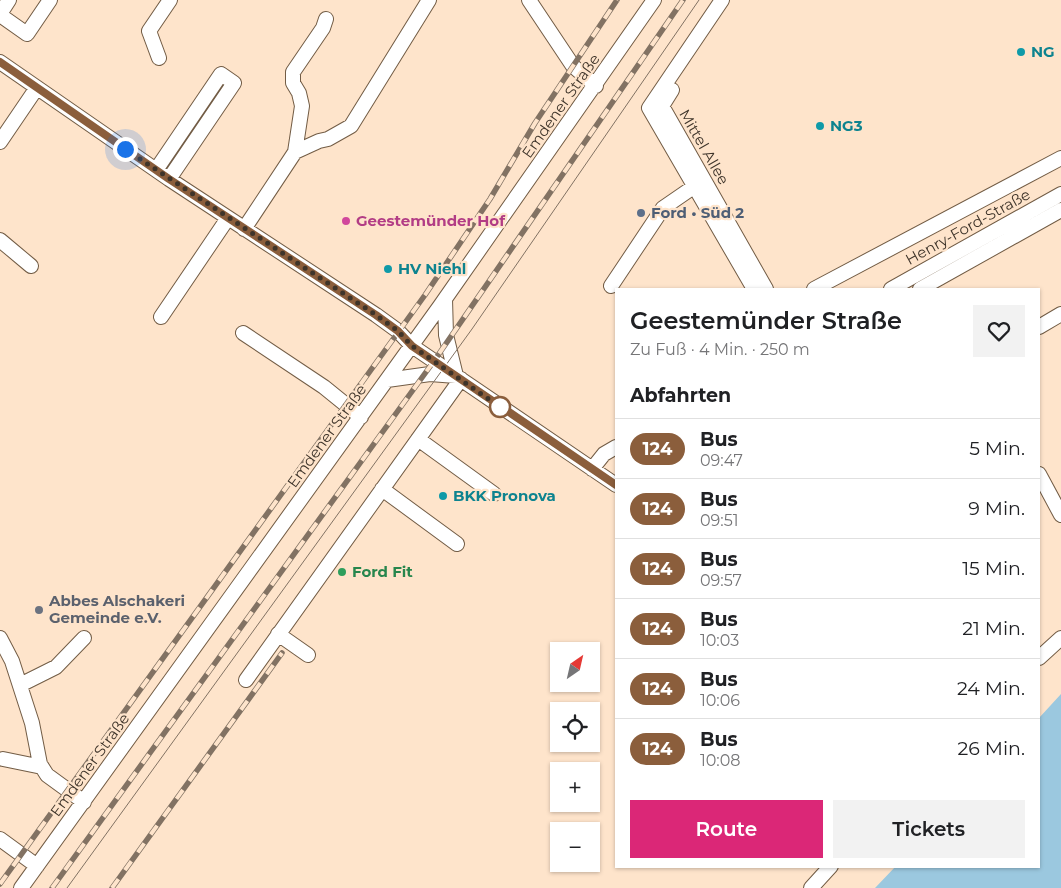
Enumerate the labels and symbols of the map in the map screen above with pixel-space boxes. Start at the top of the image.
place label: NG [1031,42,1055,61]
marker: NG [1015,46,1027,58]
street label: Emdener Straße [518,50,604,162]
street label: Mittel Allee [675,106,734,188]
place label: NG3 [830,116,863,135]
marker: NG3 [814,120,826,132]
your location [113,137,138,162]
street label: Henry-Ford-Straße [902,184,1033,269]
place label: Ford • Süd 2 [651,203,744,222]
marker: Ford • Süd 2 [635,207,647,219]
place label: Geestemünder Hof [356,211,506,230]
marker: Geestemünder Hof [340,215,352,227]
place label: HV Niehl [398,259,466,278]
marker: HV Niehl [382,263,394,275]
street label: Emdener Straße [283,380,370,491]
unlabelled marker [489,396,511,418]
place label: BKK Pronova [453,486,556,505]
marker: BKK Pronova [437,490,449,502]
place label: Ford Fit [352,562,413,581]
marker: Ford Fit [336,566,348,578]
place label: Abbes Alschakeri Gemeinde e.V. [48,591,185,627]
marker: Abbes Alschakeri Gemeinde e.V. [33,604,45,616]
north arrow [550,642,600,692]
street label: Emdener Straße [46,709,133,820]

